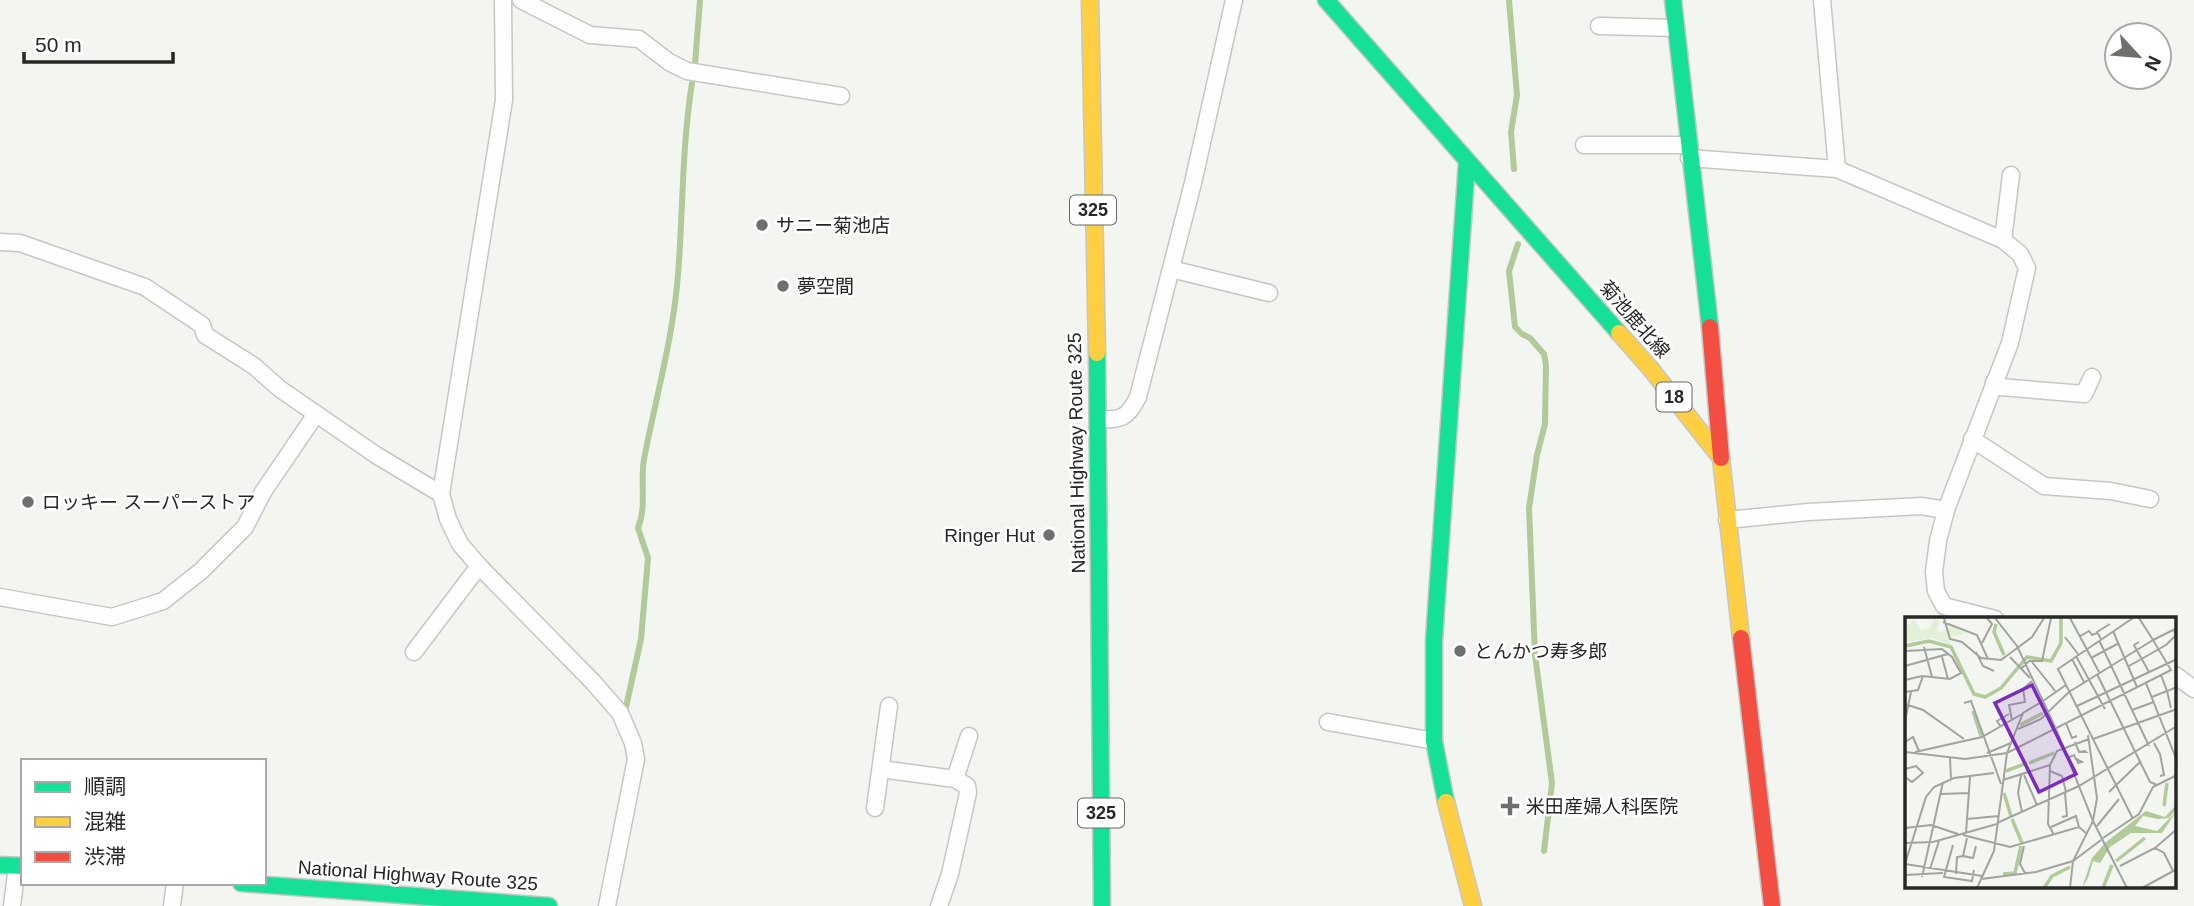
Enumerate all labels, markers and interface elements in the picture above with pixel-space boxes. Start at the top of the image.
scale bar [24,21,173,65]
north arrow [2103,21,2173,91]
text: 50 m [35,33,82,56]
text: N [2140,52,2165,74]
road number: 325 [1070,196,1116,224]
place label: サニー菊池店 [776,215,890,236]
marker: サニー菊池店 [754,217,770,233]
place label: 夢空間 [797,276,854,297]
street label: 菊池鹿北線 [1596,277,1674,362]
marker: 夢空間 [775,278,791,294]
street label: National Highway Route 325 [1064,332,1089,574]
road number: 18 [1656,382,1692,412]
place label: ロッキー スーパーストア [42,492,255,513]
marker: ロッキー スーパーストア [20,494,36,510]
place label: Ringer Hut [944,525,1036,546]
marker: Ringer Hut [1041,527,1057,543]
inset map [1905,617,2176,888]
place label: とんかつ寿多郎 [1474,641,1607,662]
marker: とんかつ寿多郎 [1452,643,1468,659]
legend [21,759,266,885]
text: 順調 [84,775,126,798]
marker: 米田産婦人科医院 [1500,796,1520,816]
place label: 米田産婦人科医院 [1526,796,1678,817]
road number: 325 [1078,798,1124,828]
text: 混雑 [84,810,126,833]
text: 渋滞 [84,845,126,868]
street label: National Highway Route 325 [297,857,539,894]

